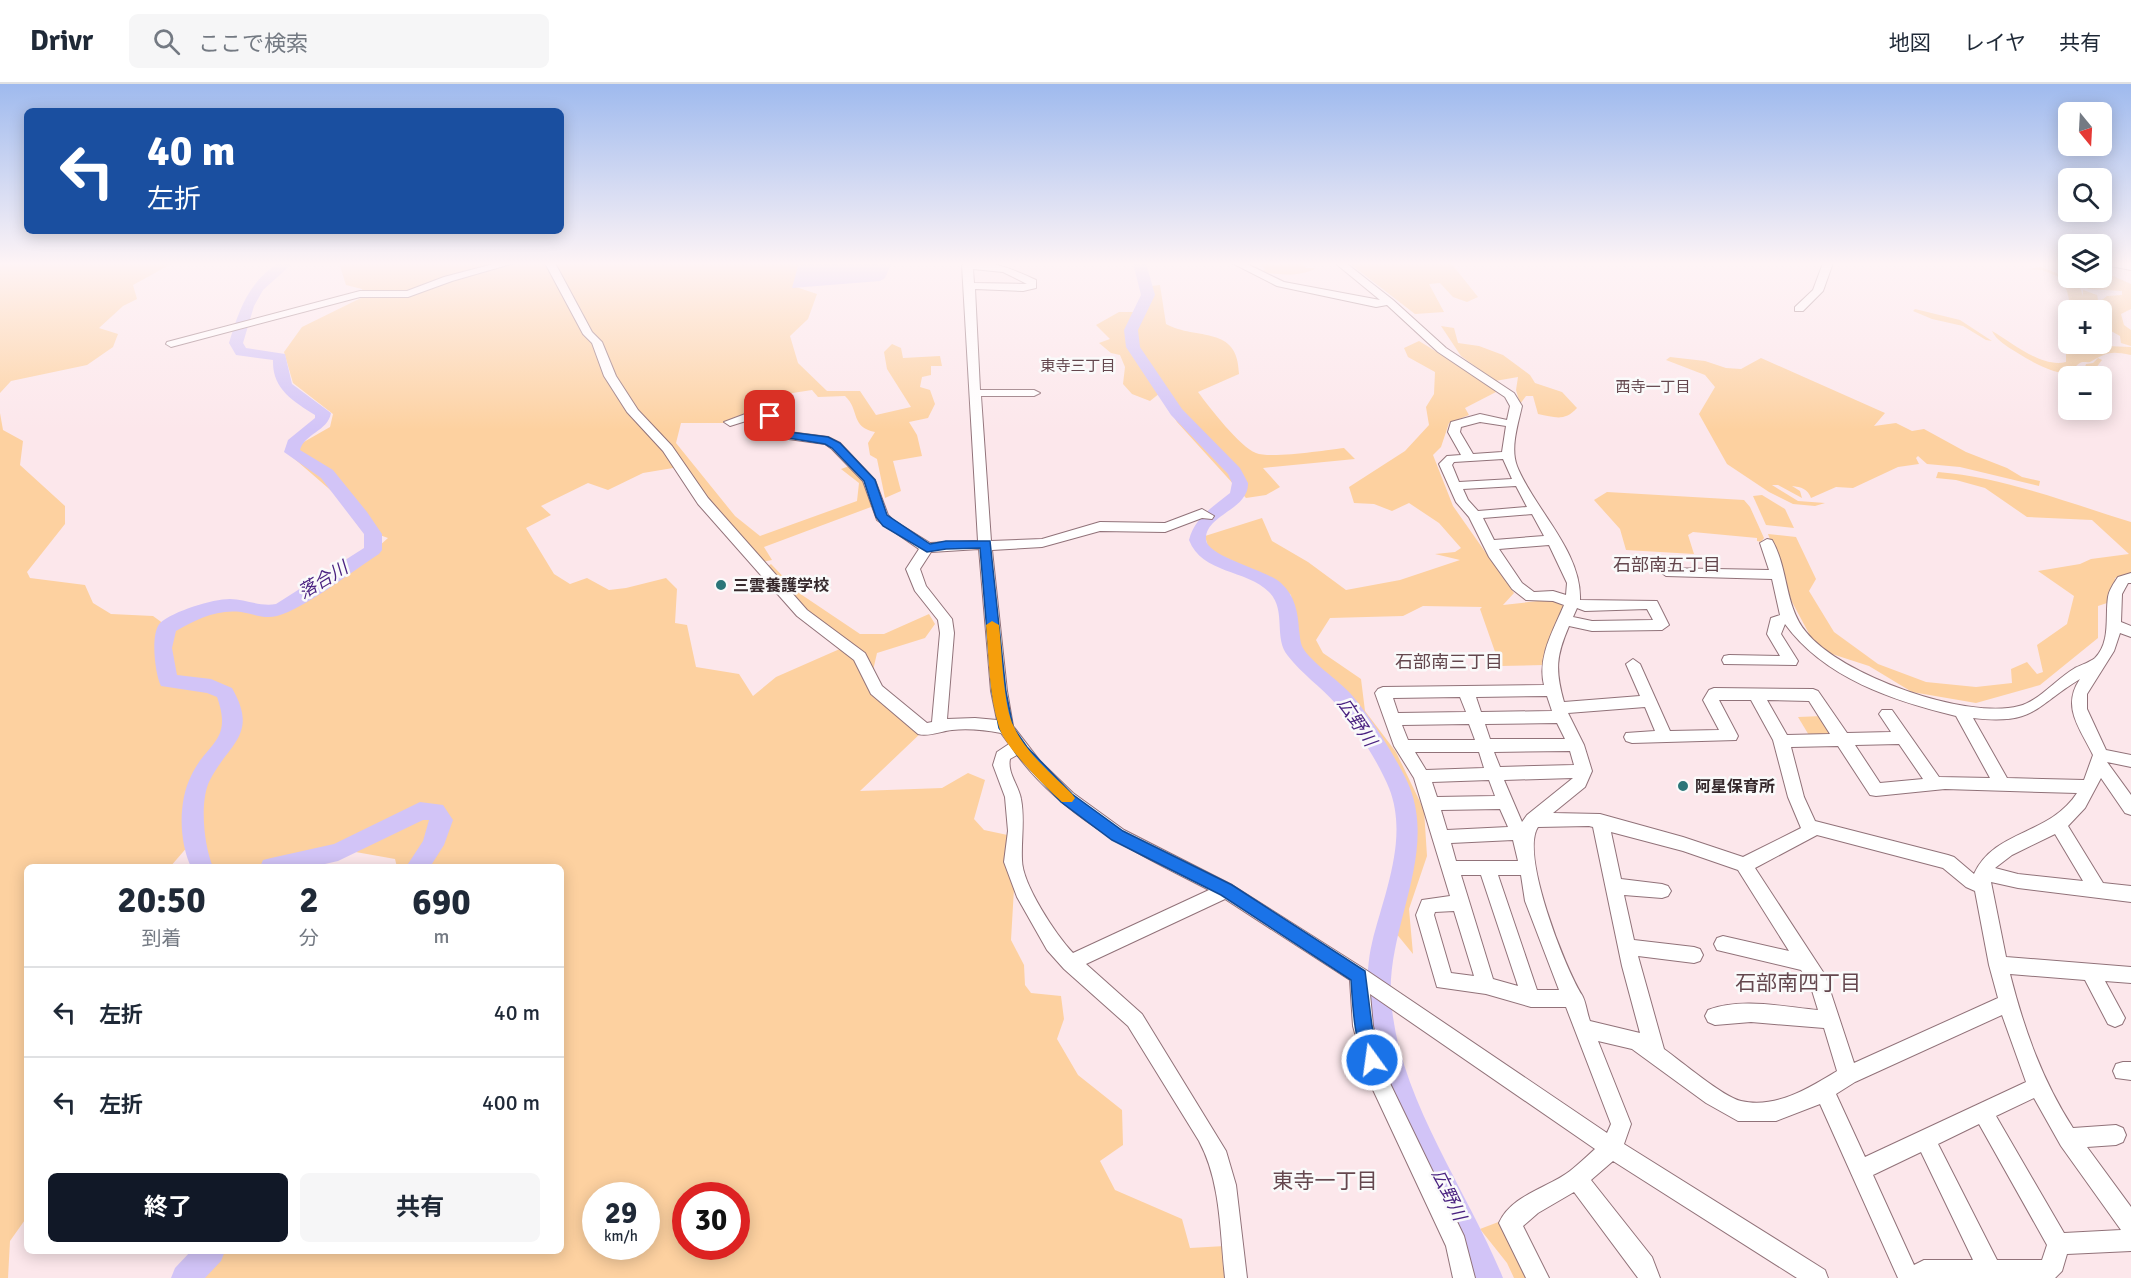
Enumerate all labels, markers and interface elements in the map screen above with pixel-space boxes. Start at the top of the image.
search box [129,14,549,68]
text: Drivr [30,24,93,58]
icon: search [150,25,183,58]
text: ここで検索 [198,30,308,57]
text: 地図 [1889,30,1931,56]
text: レイヤ [1964,30,2026,56]
text: 共有 [2059,30,2101,56]
north arrow [2058,102,2112,156]
map controls [2058,102,2112,420]
text: 40 m [147,126,236,177]
icon: left [48,132,126,210]
button: search [2058,168,2112,222]
text: 左折 [147,183,201,216]
button: layers [2058,234,2112,288]
button: + [2058,300,2112,354]
district label: 東寺三丁目 [1040,357,1116,375]
button: − [2058,366,2112,420]
district label: 西寺一丁目 [1615,378,1691,396]
pin [744,390,795,441]
icon: arrive [753,399,786,432]
district label: 石部南五丁目 [1613,554,1721,576]
water label: 落合川 [294,556,354,603]
place label: 三雲養護学校 [733,576,829,596]
marker: 三雲養護学校 [714,578,728,592]
district label: 石部南三丁目 [1395,651,1503,673]
water label: 広野川 [1333,693,1382,752]
place label: 阿星保育所 [1695,777,1775,797]
marker: 阿星保育所 [1676,779,1690,793]
text: 20:50 [117,878,206,923]
text: 2 [299,878,319,923]
text: 690 [412,880,471,925]
text: m [434,924,449,949]
text: 到着 [142,926,182,951]
text: 分 [299,926,319,951]
district label: 石部南四丁目 [1735,970,1861,996]
icon: left [48,996,81,1029]
text: 40 m [494,999,540,1026]
text: 左折 [99,1001,143,1028]
position arrow [1340,1028,1404,1092]
icon: left [48,1086,81,1119]
text: 400 m [482,1089,540,1116]
text: 左折 [99,1091,143,1118]
water label: 広野川 [1427,1166,1472,1226]
district label: 東寺一丁目 [1273,1168,1378,1194]
button: 終了 [48,1173,288,1242]
button: 共有 [300,1173,540,1242]
speed limit sign: 30 [672,1182,750,1260]
text: 29 [605,1195,637,1232]
text: km/h [604,1227,638,1245]

